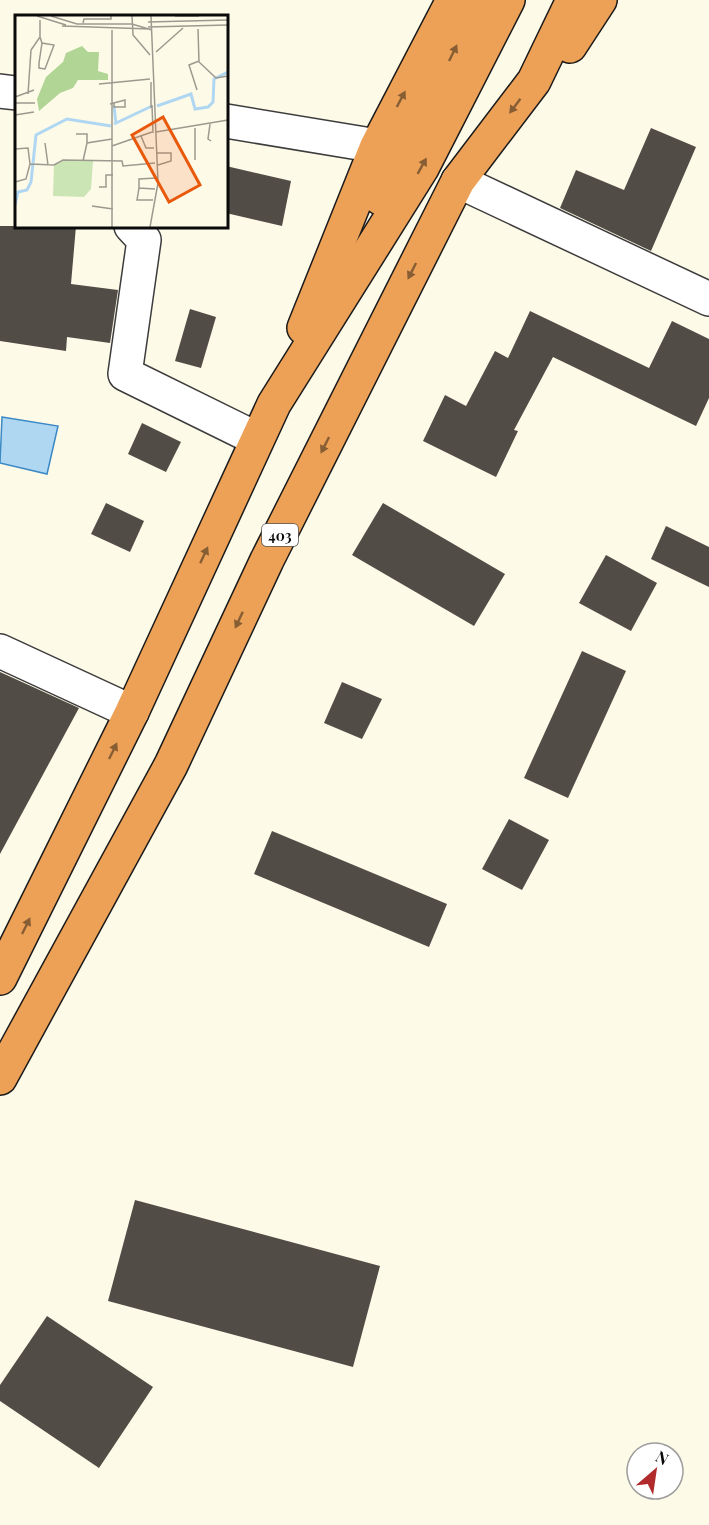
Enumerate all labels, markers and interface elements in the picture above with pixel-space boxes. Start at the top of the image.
inset map [15,15,228,228]
one-way arrow [448,44,458,61]
one-way arrow [397,90,406,107]
one-way arrow [508,98,521,114]
one-way arrow [417,157,427,174]
one-way arrow [408,262,418,280]
one-way arrow [320,437,330,454]
road number: 403 [262,524,298,546]
one-way arrow [199,546,209,564]
one-way arrow [235,612,244,629]
one-way arrow [107,742,117,760]
one-way arrow [21,917,31,935]
north arrow [625,1441,685,1501]
text: N [652,1445,673,1470]

